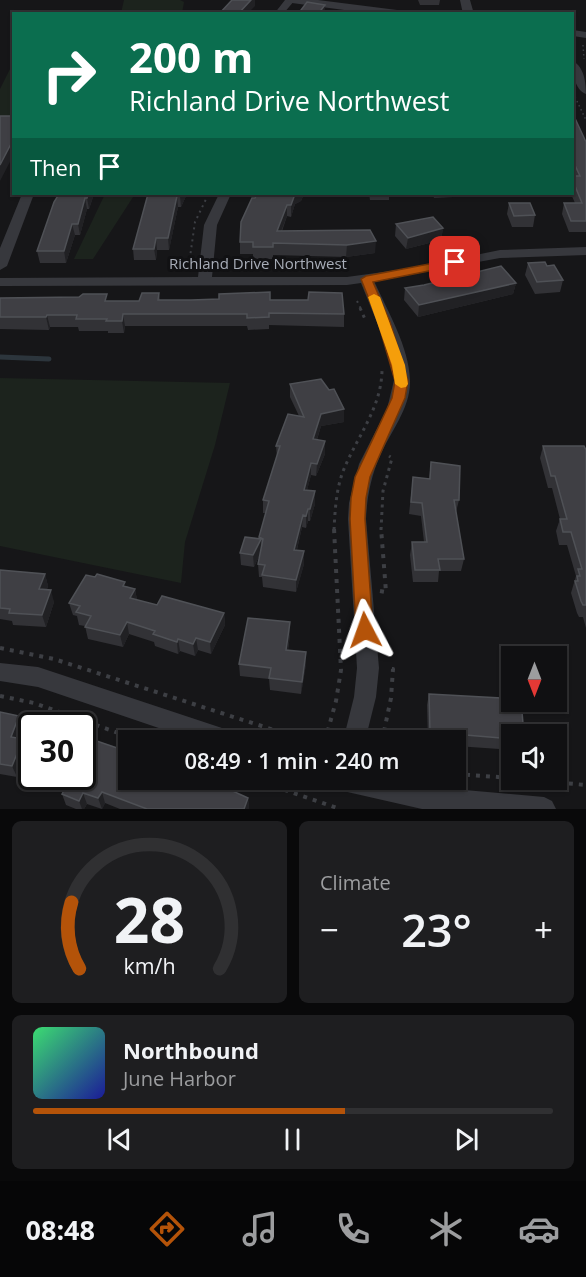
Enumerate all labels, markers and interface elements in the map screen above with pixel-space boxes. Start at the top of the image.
text: 200 m [129,28,253,85]
icon: right [30,36,108,114]
text: Richland Drive Northwest [129,82,449,119]
icon: arrive [93,150,126,183]
text: Then [30,152,81,182]
pin [429,236,480,287]
icon: arrive [438,245,471,278]
street label: Richland Drive Northwest [169,253,347,273]
position arrow [333,598,397,662]
north arrow [501,646,567,712]
map controls [501,646,567,790]
speed limit sign: 30 [18,712,96,790]
button: sound [501,724,567,790]
text: 08:49 · 1 min · 240 m [184,745,400,775]
text: Climate [320,869,391,896]
text: 28 [114,876,185,961]
text: 23° [401,899,472,960]
text: − [320,907,339,952]
text: + [534,907,553,952]
text: km/h [123,951,176,980]
text: Northbound [123,1035,259,1065]
text: June Harbor [123,1065,236,1092]
icon: previous [103,1123,136,1156]
icon: pause [276,1123,309,1156]
icon: next [450,1123,483,1156]
icon: directions [146,1208,188,1250]
icon: music [239,1208,281,1250]
icon: phone [332,1208,374,1250]
icon: climate [425,1208,467,1250]
icon: car [518,1208,560,1250]
text: 08:48 [26,1211,95,1248]

